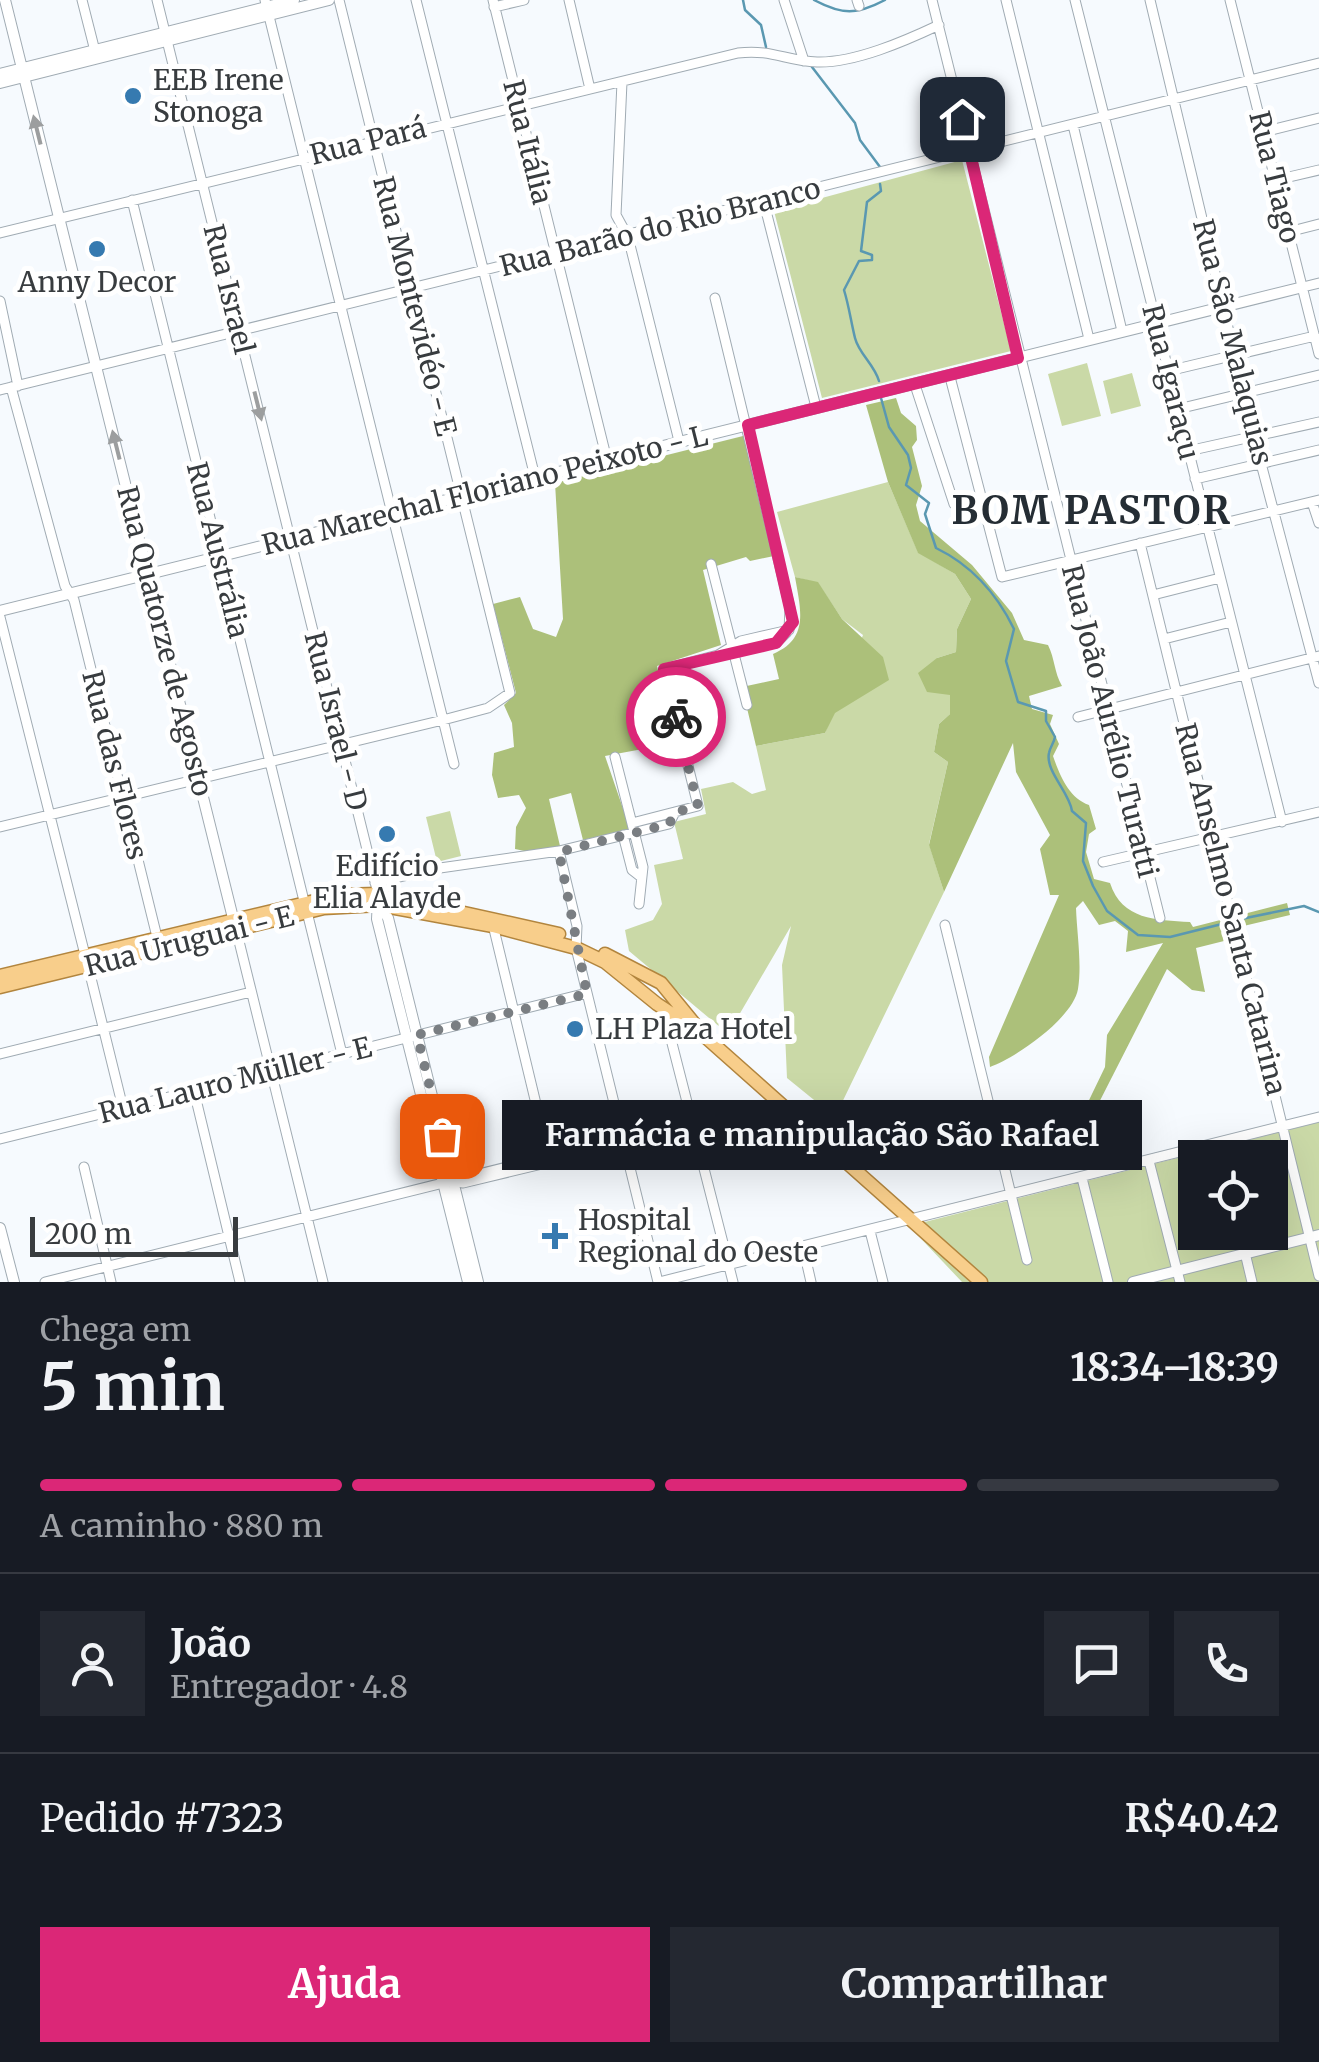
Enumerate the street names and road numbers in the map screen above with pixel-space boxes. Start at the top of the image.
street label: Rua Itália [495,76,561,208]
street label: Rua Tiago [1241,107,1309,247]
street label: Rua Pará [306,109,430,173]
street label: Rua Barão do Rio Branco [496,170,824,284]
street label: Rua Montevidéo - E [365,173,465,440]
street label: Rua São Malaquias [1185,215,1281,469]
street label: Rua Israel [196,220,263,358]
street label: Rua Igaraçu [1134,300,1208,464]
street label: Rua Marechal Floriano Peixoto - L [258,417,712,563]
street label: Rua Austrália [179,458,257,642]
street label: Rua Quatorze de Agosto [109,482,221,800]
street label: Rua João Aurélio Turatti [1054,561,1166,881]
street label: Rua Israel - D [296,628,376,814]
street label: Rua das Flores [74,667,156,863]
street label: Rua Anselmo Santa Catarina [1167,719,1295,1099]
street label: Rua Uruguai - E [81,898,298,984]
street label: Rua Lauro Müller - E [95,1029,375,1131]

